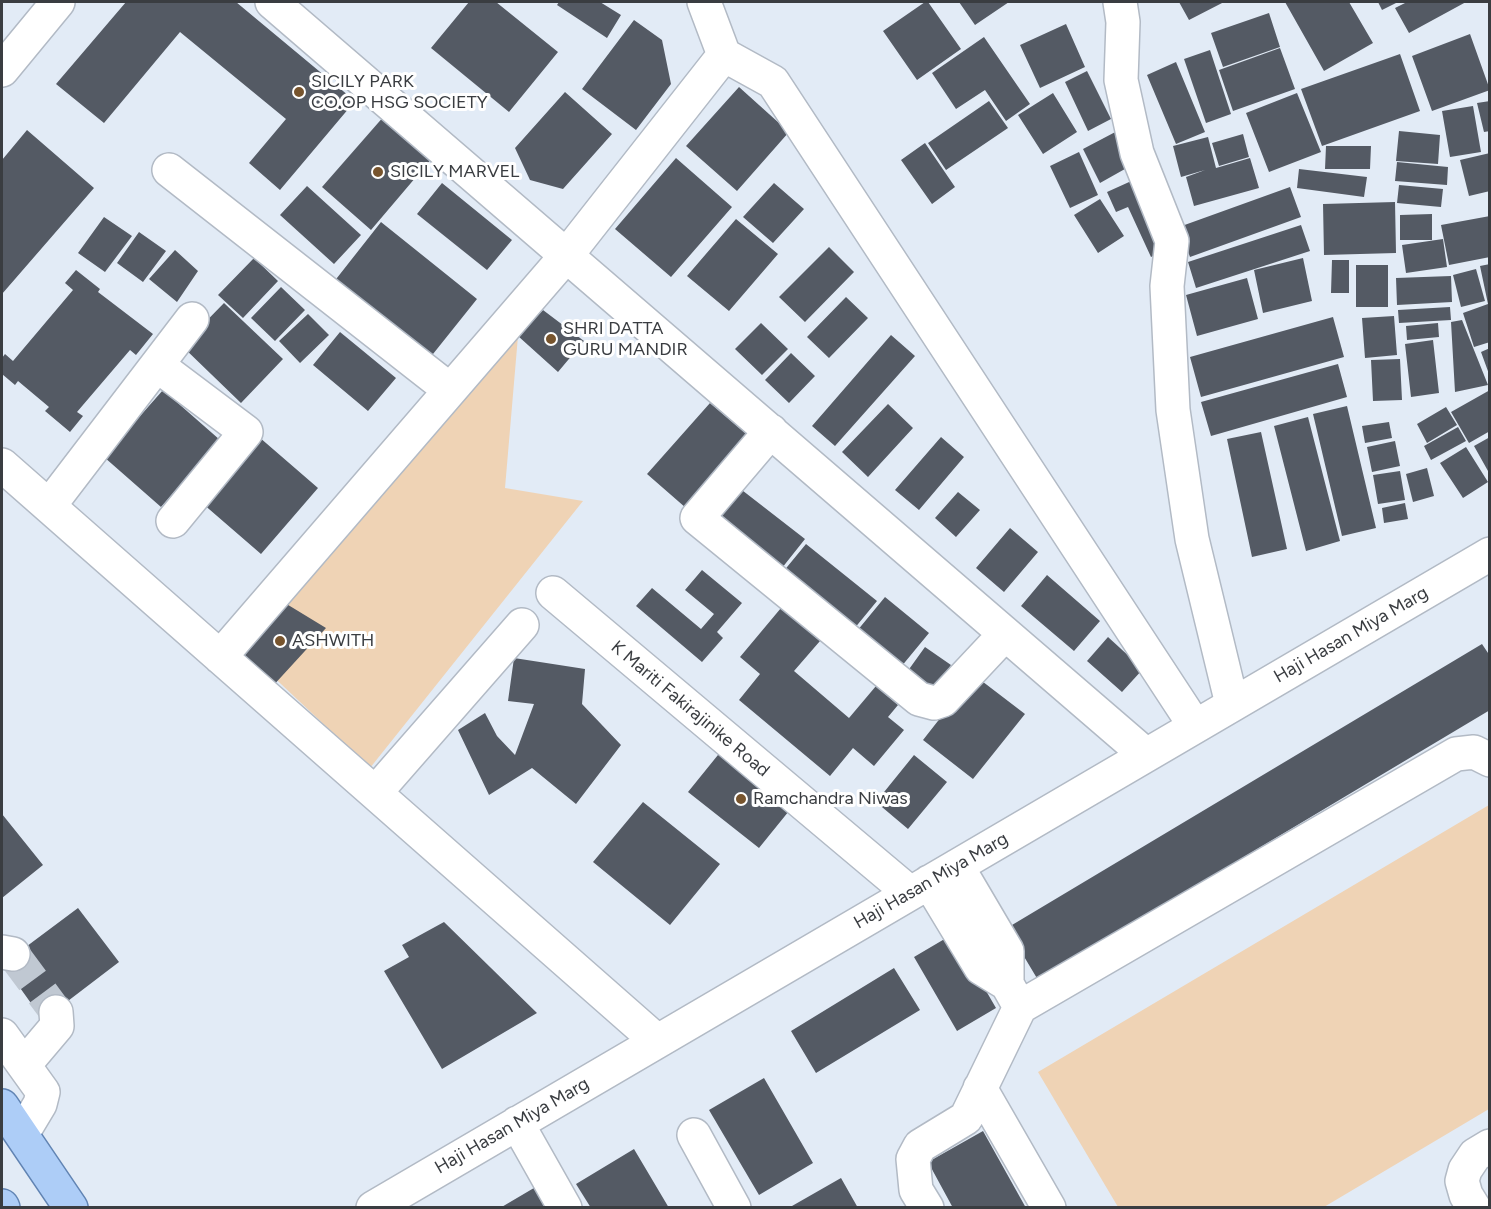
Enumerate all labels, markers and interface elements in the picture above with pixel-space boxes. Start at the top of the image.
place label: SICILY PARK CO.OP HSG SOCIETY [311,71,488,113]
marker: SICILY PARK CO.OP HSG SOCIETY [292,85,306,99]
place label: SICILY MARVEL [390,161,519,183]
marker: SICILY MARVEL [371,165,385,179]
place label: SHRI DATTA GURU MANDIR [563,318,688,360]
marker: SHRI DATTA GURU MANDIR [544,332,558,346]
street label: Haji Hasan Miya Marg [1270,582,1432,688]
place label: ASHWITH [292,630,374,652]
marker: ASHWITH [273,634,287,648]
street label: K Mariti Fakirajinike Road [606,636,774,782]
place label: Ramchandra Niwas [753,788,908,810]
marker: Ramchandra Niwas [734,792,748,806]
street label: Haji Hasan Miya Marg [850,828,1012,934]
street label: Haji Hasan Miya Marg [431,1073,593,1179]

